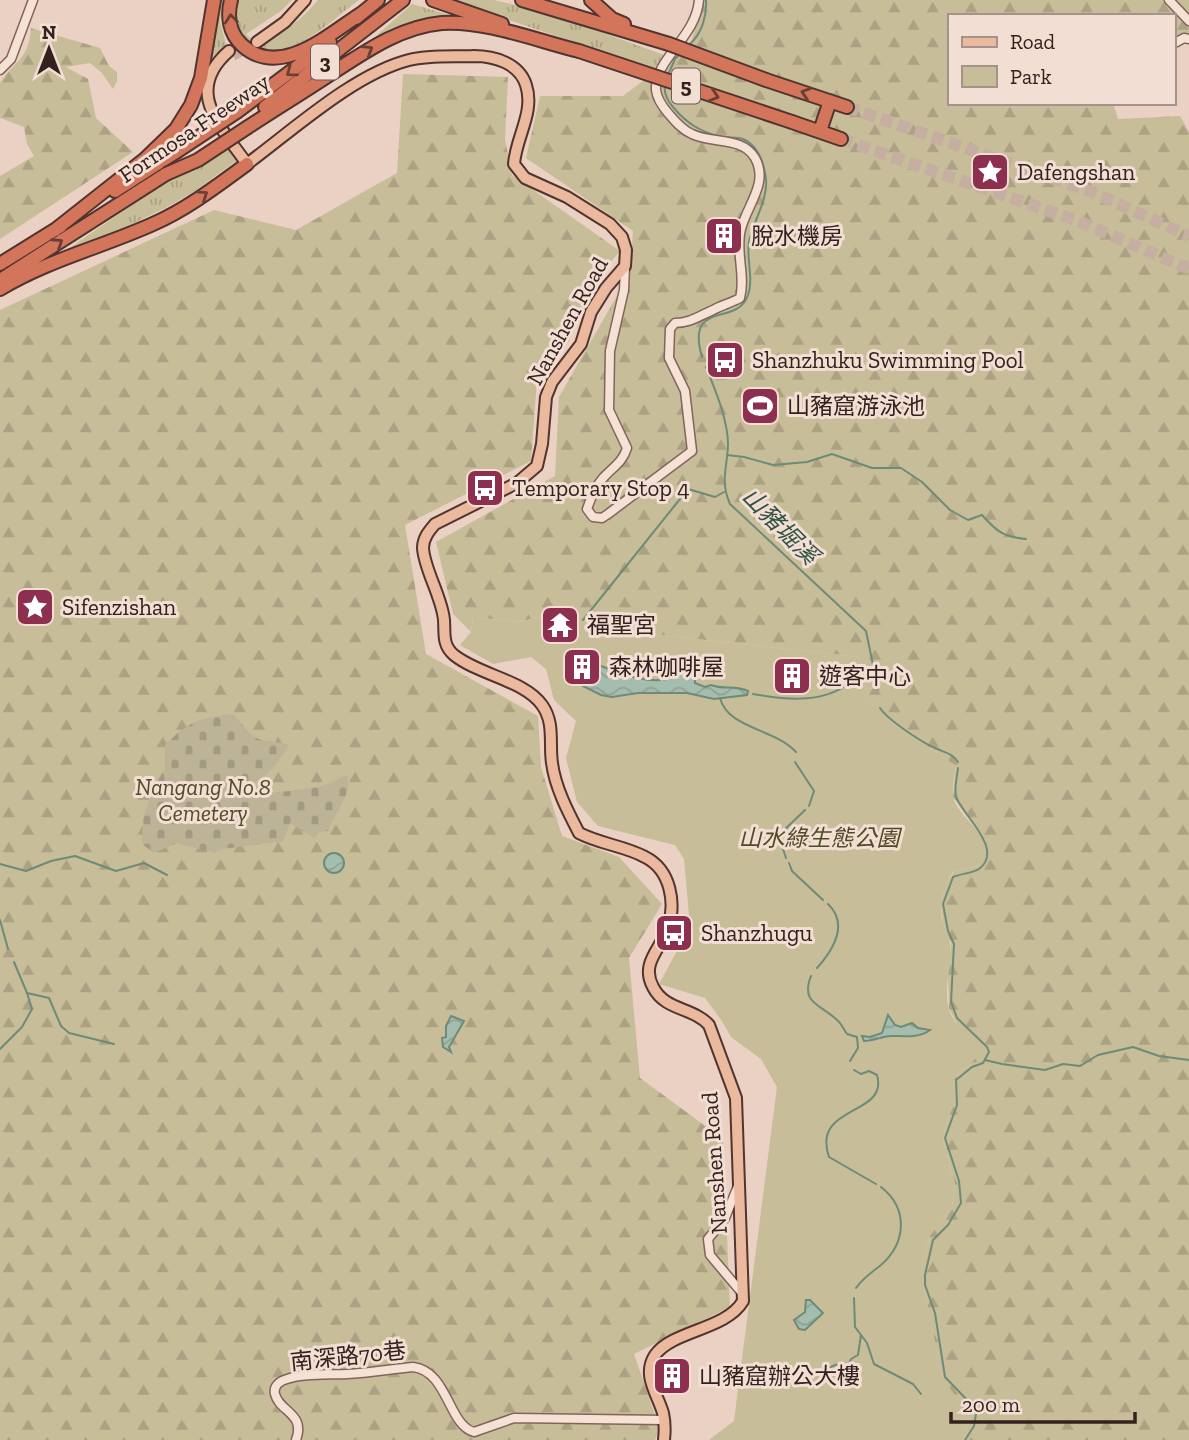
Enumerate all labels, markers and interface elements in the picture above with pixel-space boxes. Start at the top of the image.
one-way arrow [223,13,238,25]
north arrow [14,14,84,84]
legend [948,14,1175,105]
text: N [42,21,56,44]
text: Road [1010,29,1056,54]
road number: 3 [311,44,339,80]
one-way arrow [360,46,373,59]
one-way arrow [286,63,298,76]
text: Park [1010,64,1052,89]
street label: Formosa Freeway [113,67,275,189]
road number: 5 [672,68,700,104]
one-way arrow [801,87,813,102]
one-way arrow [707,88,720,102]
place icon: Dafengshan [969,151,1011,193]
place label: Dafengshan [1017,158,1135,186]
one-way arrow [195,191,208,204]
building icon: 脫水機房 [703,215,745,257]
place label: 脫水機房 [751,222,843,250]
one-way arrow [50,239,63,252]
street label: Nanshen Road [520,252,614,390]
bus stop icon: Shanzhuku Swimming Pool [704,339,746,381]
place label: Shanzhuku Swimming Pool [752,346,1024,374]
sports icon: 山豬窟游泳池 [739,385,781,427]
place label: 山豬窟游泳池 [787,392,925,420]
bus stop icon: Temporary Stop 4 [464,467,506,509]
place label: Temporary Stop 4 [512,474,690,502]
water label: 山豬堀溪 [736,481,827,572]
place icon: Sifenzishan [14,586,56,628]
place label: Sifenzishan [62,593,176,621]
temple icon: 福聖宮 [539,604,581,646]
place label: 福聖宮 [587,611,656,639]
building icon: 森林咖啡屋 [561,646,603,688]
place label: 森林咖啡屋 [609,653,724,681]
building icon: 遊客中心 [771,655,813,697]
place label: 遊客中心 [819,662,911,690]
park label: Nangang No.8 Cemetery [135,773,271,827]
park label: 山水綠生態公園 [739,824,903,852]
bus stop icon: Shanzhugu [653,912,695,954]
place label: Shanzhugu [701,919,812,947]
street label: Nanshen Road [695,1091,733,1235]
street label: 南深路70巷 [289,1336,407,1376]
building icon: 山豬窟辦公大樓 [651,1355,693,1397]
place label: 山豬窟辦公大樓 [699,1362,860,1390]
scale bar [951,1380,1135,1424]
text: 200 m [962,1392,1020,1417]

